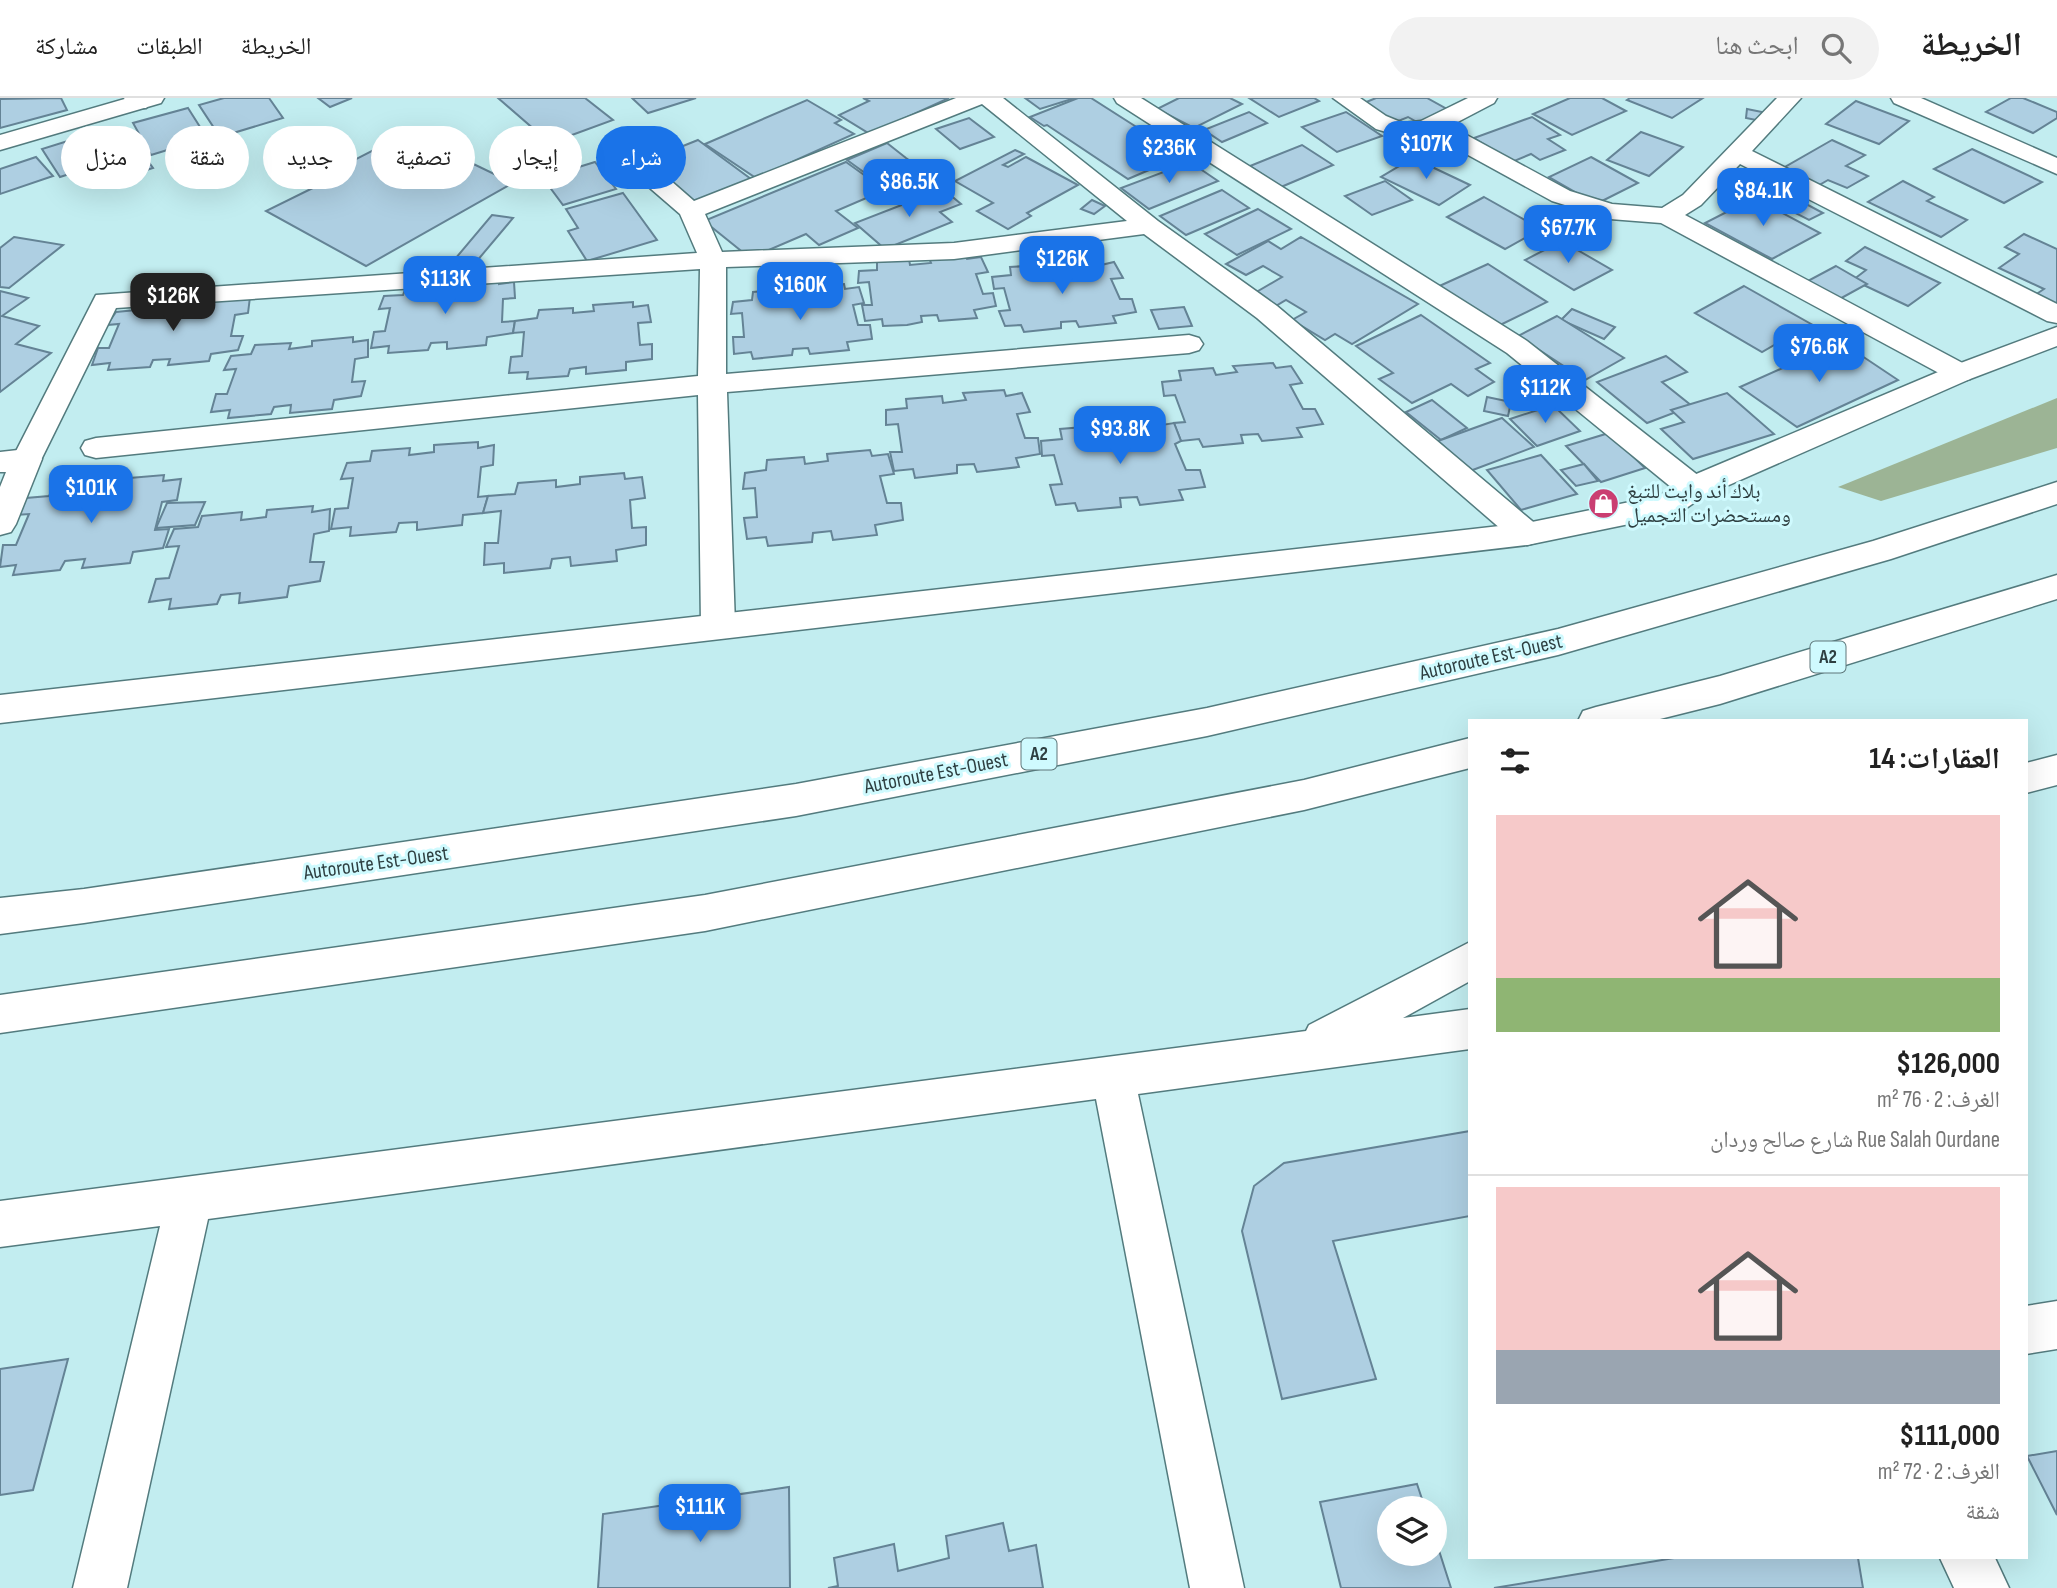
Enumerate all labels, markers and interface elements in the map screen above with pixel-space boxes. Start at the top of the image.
search box [1389,17,1879,80]
text: الخريطة [1921,25,2022,65]
icon: search [1817,29,1855,67]
text: ابحث هنا [1715,31,1799,62]
text: مشاركة [35,32,98,61]
text: الطبقات [136,32,203,61]
text: الخريطة [241,32,311,61]
pin: $107K [1377,122,1475,181]
chip: منزل [61,126,151,189]
chip: شقة [165,126,249,189]
chip: جديد [263,126,357,189]
chip: تصفية [371,126,475,189]
chip: إيجار [489,126,582,189]
chip: شراء [596,126,686,189]
pin: $236K [1120,126,1218,185]
text: $107K [1399,130,1453,158]
text: $236K [1142,134,1196,162]
pin: $86.5K [852,159,966,219]
text: $86.5K [879,168,939,196]
pin: $84.1K [1706,169,1820,228]
text: $84.1K [1733,177,1793,205]
pin: $67.7K [1511,206,1625,265]
text: $67.7K [1540,214,1596,242]
pin: $126K [1013,236,1111,296]
text: $126K [1035,245,1089,273]
pin: $113K [396,256,494,316]
pin: $160K [751,262,849,322]
text: $113K [419,265,471,293]
text: $160K [773,271,827,299]
pin: $126K [124,274,222,333]
text: $126K [146,282,200,310]
pin: $76.6K [1762,324,1876,384]
text: $76.6K [1789,333,1849,361]
pin: $112K [1496,366,1594,425]
text: $112K [1519,374,1571,402]
pin: $93.8K [1063,406,1177,466]
text: $93.8K [1090,415,1150,443]
pin: $101K [42,466,140,525]
text: $101K [65,474,117,502]
place label: بلاك أند وايت للتبغ ومستحضرات التجميل [1627,478,1791,528]
shop icon: بلاك أند وايت للتبغ ومستحضرات التجميل [1587,486,1621,520]
street label: Autoroute Est-Ouest [1416,628,1565,686]
road number: A2 [1811,642,1846,672]
road number: A2 [1021,738,1056,769]
text: العقارات: 14 [1869,741,2000,777]
icon: filters [1496,742,1534,780]
street label: Autoroute Est-Ouest [861,747,1010,799]
street label: Autoroute Est-Ouest [301,840,450,886]
icon: home [1685,861,1811,987]
text: $126,000 [1896,1046,2000,1082]
text: الغرف: 2 · 76 m² [1877,1086,2000,1114]
text: Rue Salah Ourdane شارع صالح وردان [1710,1126,2000,1154]
icon: home [1685,1233,1811,1359]
text: $111,000 [1899,1418,2000,1454]
text: الغرف: 2 · 72 m² [1878,1458,2000,1486]
pin: $111K [651,1484,749,1544]
text: $111K [675,1493,725,1521]
map controls [1377,1496,1447,1566]
button: layers [1377,1496,1447,1566]
text: شقة [1966,1498,2000,1526]

